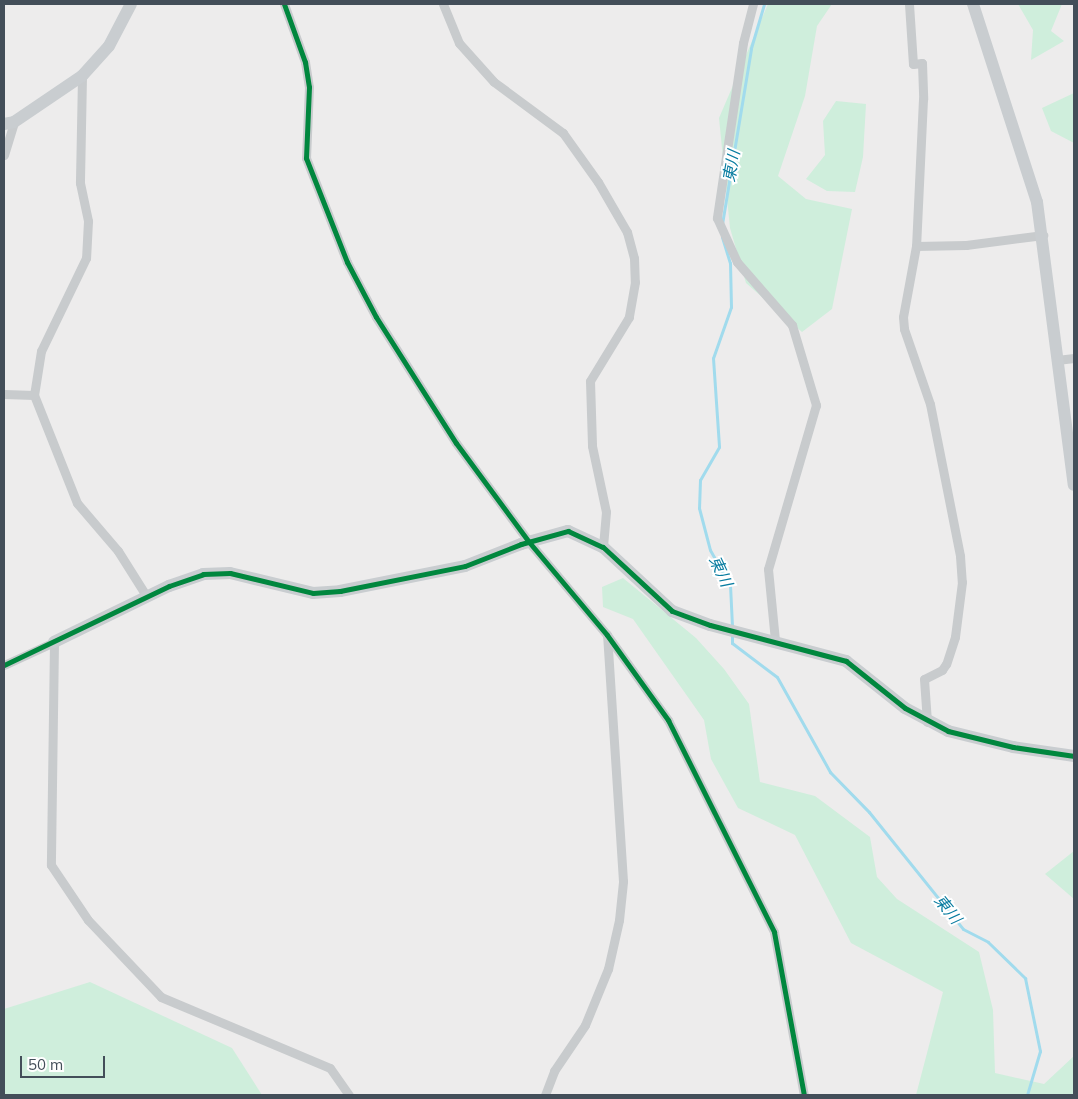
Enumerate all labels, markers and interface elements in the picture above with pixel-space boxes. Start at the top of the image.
water label: 東川 [719,149,743,183]
water label: 東川 [706,552,736,590]
water label: 東川 [930,891,966,927]
scale bar [22,1046,108,1078]
text: 50 m [28,1055,63,1074]

